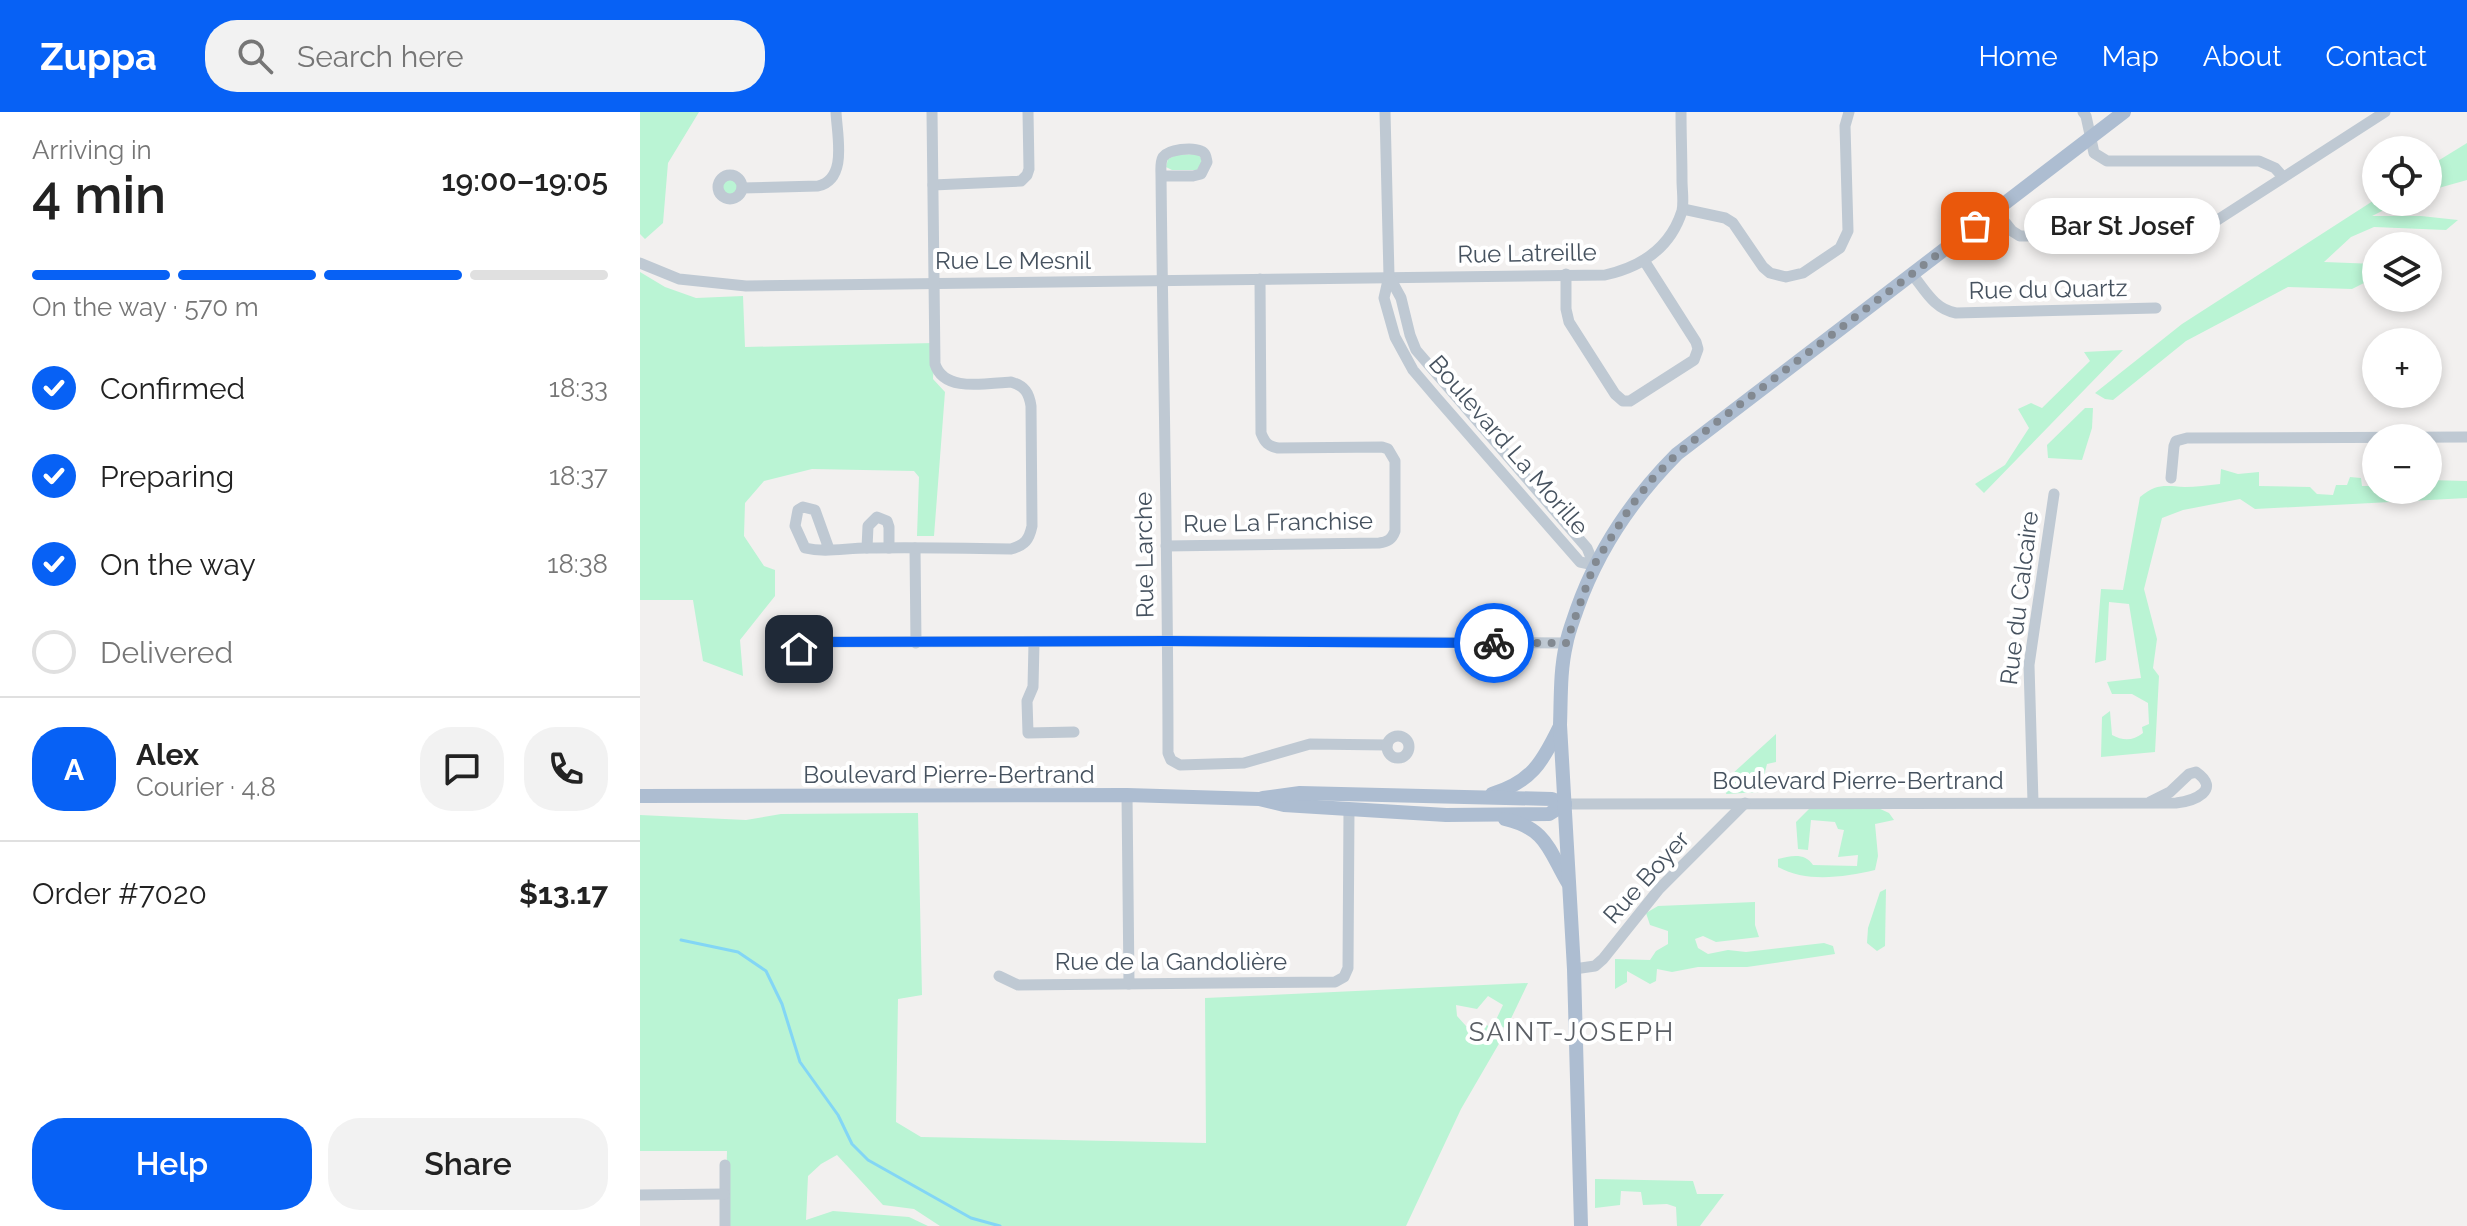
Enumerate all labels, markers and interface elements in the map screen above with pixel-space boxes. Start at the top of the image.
search box [205,20,765,92]
text: Zuppa [40,34,157,79]
icon: search [233,34,277,78]
text: Search here [297,39,464,74]
text: Home [1978,40,2058,73]
text: Map [2102,40,2159,73]
text: About [2203,40,2282,73]
text: Contact [2326,40,2427,73]
text: Arriving in [32,135,152,165]
map controls [2362,136,2442,504]
button: locate [2362,136,2442,216]
text: 19:00–19:05 [441,163,608,198]
text: 4 min [32,164,166,225]
pin [1941,192,2009,260]
callout: Bar St Josef [2023,198,2219,254]
icon: bag [1953,204,1997,248]
text: Bar St Josef [2050,211,2194,241]
button: layers [2362,232,2442,312]
street label: Rue Latreille [1457,237,1597,269]
street label: Rue Le Mesnil [935,246,1092,275]
street label: Rue du Quartz [1968,273,2128,305]
text: On the way · 570 m [32,292,259,322]
button: + [2362,328,2442,408]
street label: Boulevard La Morille [1423,349,1595,541]
icon: check [32,366,76,410]
text: Confirmed [100,371,245,406]
text: 18:33 [549,373,608,403]
button: − [2362,424,2442,504]
icon: check [32,454,76,498]
text: Preparing [100,459,234,494]
text: 18:37 [549,461,608,491]
street label: Rue Larche [1128,492,1160,618]
street label: Rue La Franchise [1183,506,1373,538]
street label: Rue du Calcaire [1994,509,2044,687]
icon: check [32,542,76,586]
text: On the way [100,547,256,582]
text: 18:38 [547,549,608,579]
courier [1454,603,1534,683]
pin [765,615,833,683]
icon: bike [1472,621,1516,665]
icon: home [777,627,821,671]
text: Delivered [100,635,233,670]
button: chat [420,727,504,811]
button: phone [524,727,608,811]
text: Alex [136,737,199,772]
text: A [64,752,84,787]
street label: Boulevard Pierre-Bertrand [803,760,1095,789]
street label: Boulevard Pierre-Bertrand [1712,766,2004,795]
text: Courier · 4.8 [136,772,276,802]
street label: Rue Boyer [1597,824,1696,929]
text: Order #7020 [32,876,207,911]
text: $13.17 [519,876,608,911]
street label: Rue de la Gandolière [1055,947,1287,976]
district label: SAINT-JOSEPH [1469,1017,1675,1047]
button: Help [32,1118,312,1210]
button: Share [328,1118,608,1210]

